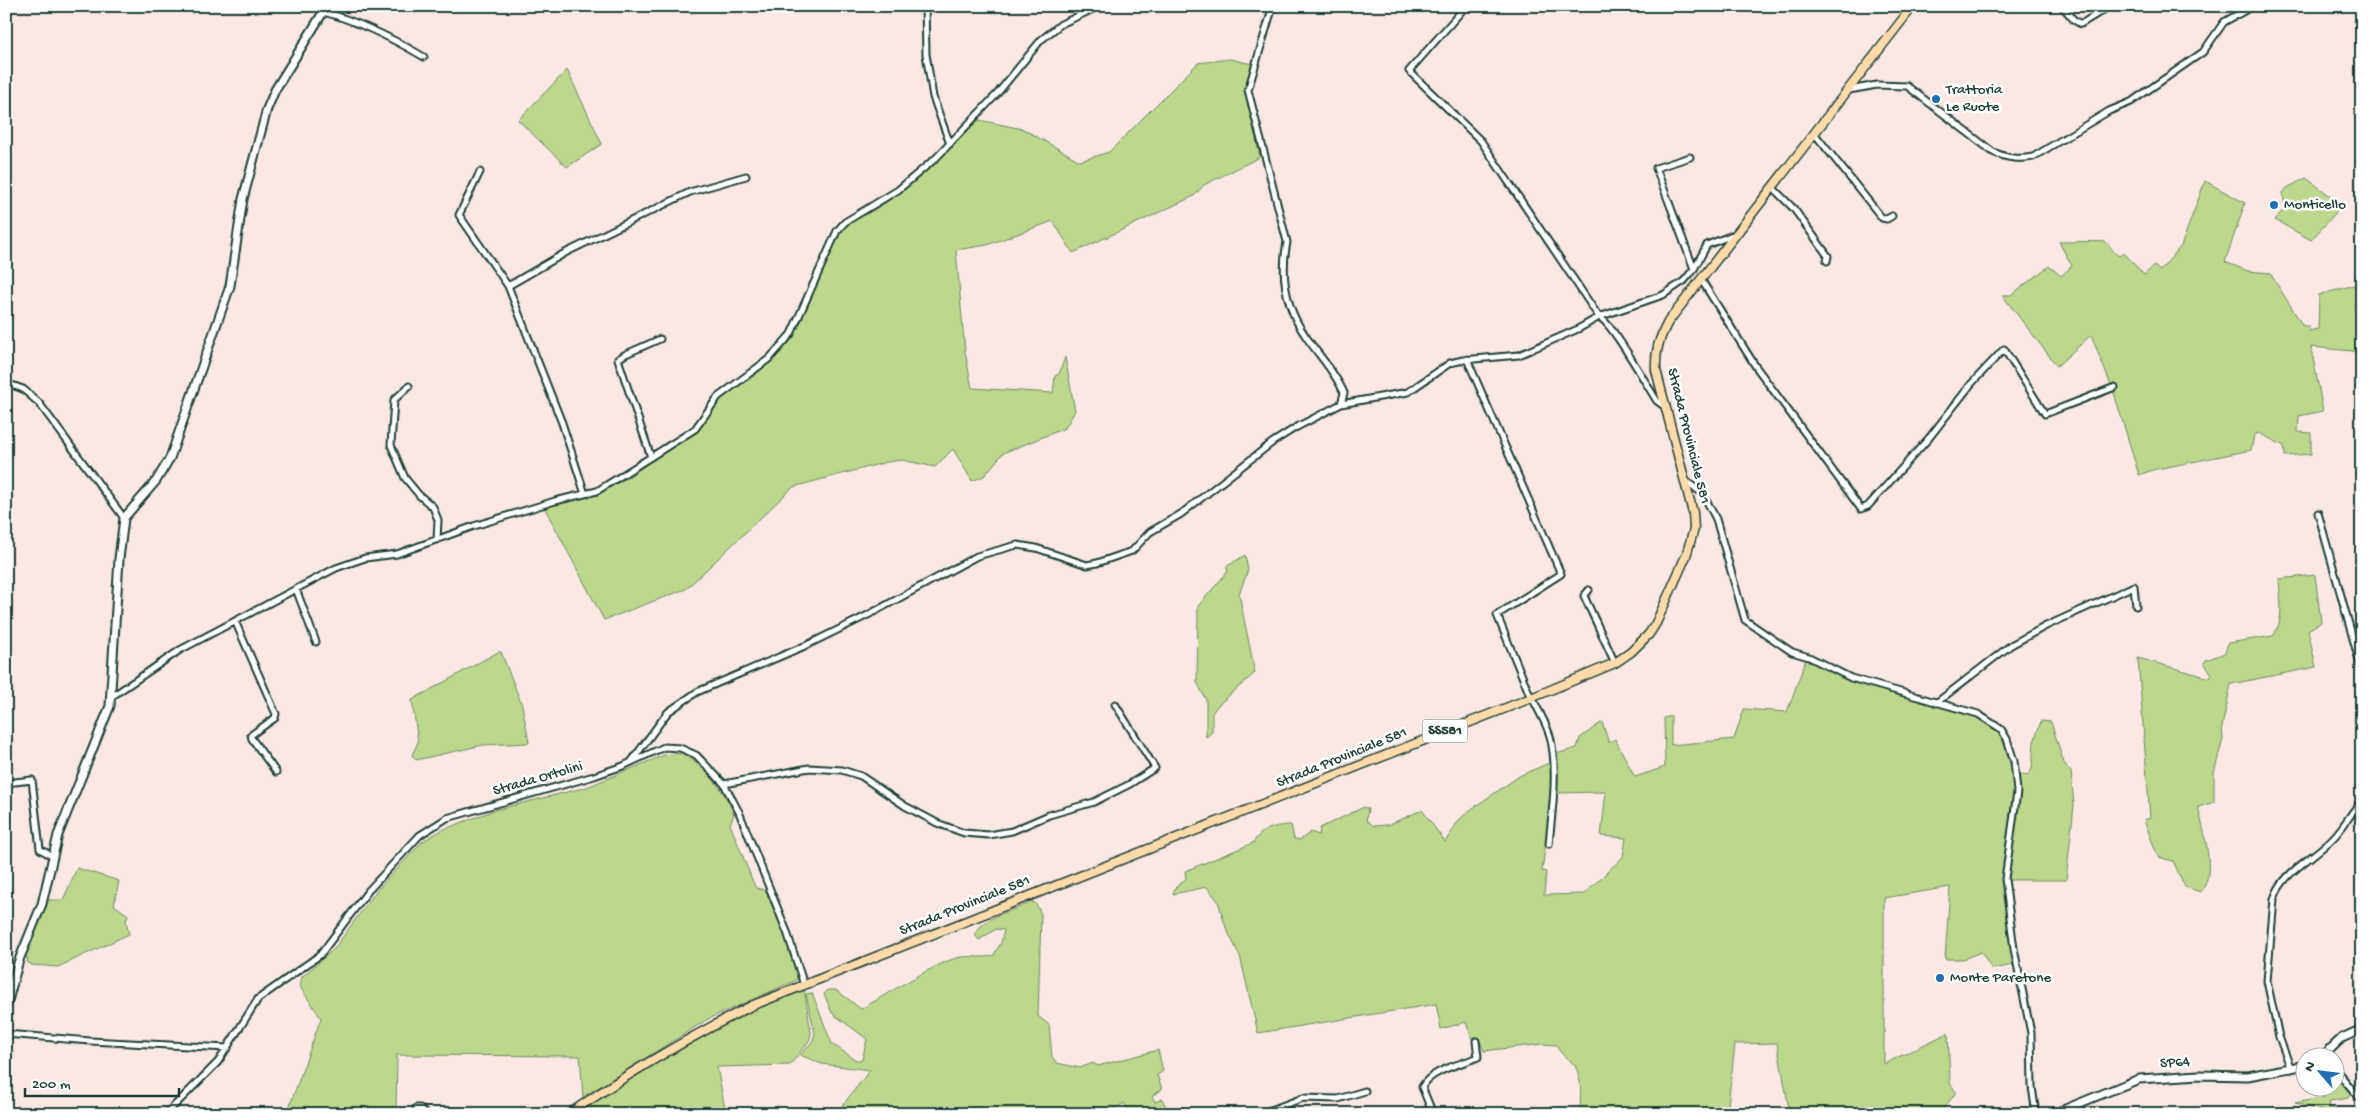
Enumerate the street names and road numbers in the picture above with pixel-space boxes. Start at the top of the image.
street label: Strada Provinciale 581 [1662,366,1714,506]
road number: SS581 [1422,719,1468,742]
street label: Strada Provinciale 581 [1274,724,1410,792]
street label: Strada Ortolini [491,758,585,800]
street label: Strada Provinciale 581 [897,872,1033,940]
street label: SP64 [2159,1053,2191,1073]

